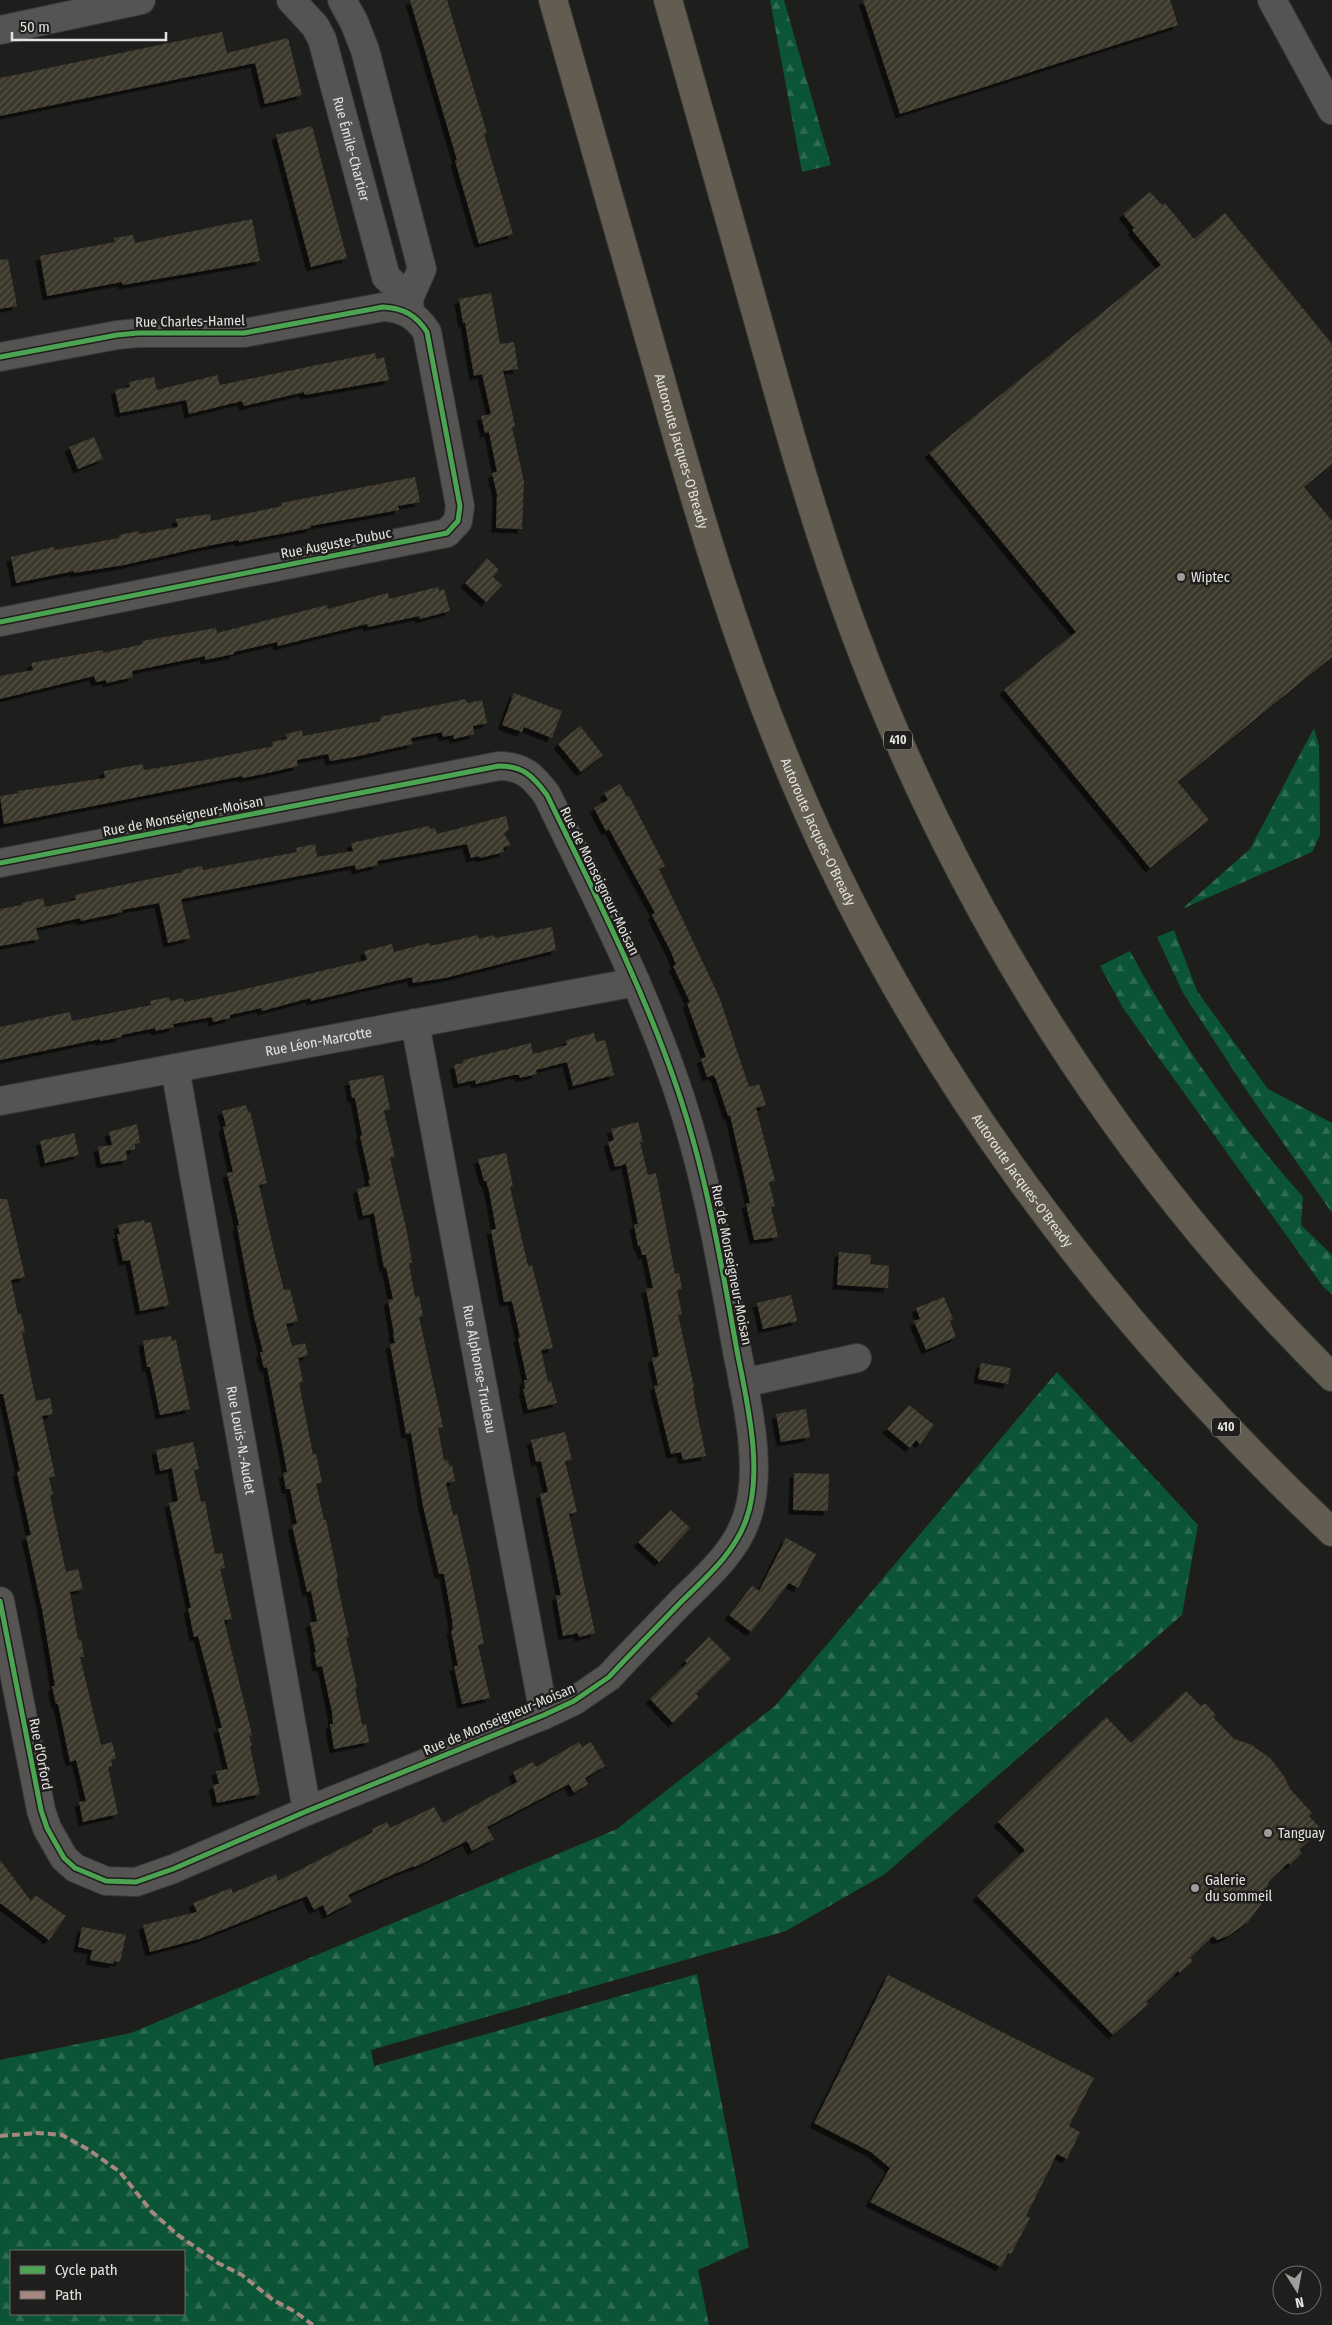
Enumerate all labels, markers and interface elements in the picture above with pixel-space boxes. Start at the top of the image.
scale bar [12,10,166,42]
text: 50 m [20,18,50,36]
street label: Rue Émile-Chartier [329,95,373,203]
street label: Rue Charles-Hamel [135,312,245,331]
street label: Autoroute Jacques-O'Bready [651,372,712,532]
street label: Rue Auguste-Dubuc [279,524,393,563]
place label: Wiptec [1191,569,1230,586]
marker: Wiptec [1175,571,1187,583]
road number: 410 [884,730,912,750]
street label: Autoroute Jacques-O'Bready [777,755,859,909]
street label: Rue de Monseigneur-Moisan [102,793,265,840]
street label: Rue de Monseigneur-Moisan [556,804,643,958]
street label: Rue Léon-Marcotte [264,1024,373,1060]
street label: Autoroute Jacques-O'Bready [968,1111,1077,1251]
street label: Rue de Monseigneur-Moisan [708,1184,755,1347]
street label: Rue Alphonse-Trudeau [459,1304,499,1435]
street label: Rue Louis-N.-Audet [223,1385,259,1496]
road number: 410 [1212,1418,1240,1436]
street label: Rue de Monseigneur-Moisan [421,1680,577,1759]
street label: Rue d'Orford [25,1717,56,1791]
place label: Tanguay [1278,1825,1325,1842]
marker: Tanguay [1262,1827,1274,1839]
place label: Galerie du sommeil [1205,1872,1272,1905]
marker: Galerie du sommeil [1189,1882,1201,1894]
legend [10,2250,185,2315]
text: Cycle path [55,2261,118,2279]
north arrow [1272,2265,1322,2315]
text: Path [55,2286,82,2304]
text: N [1294,2293,1305,2311]

